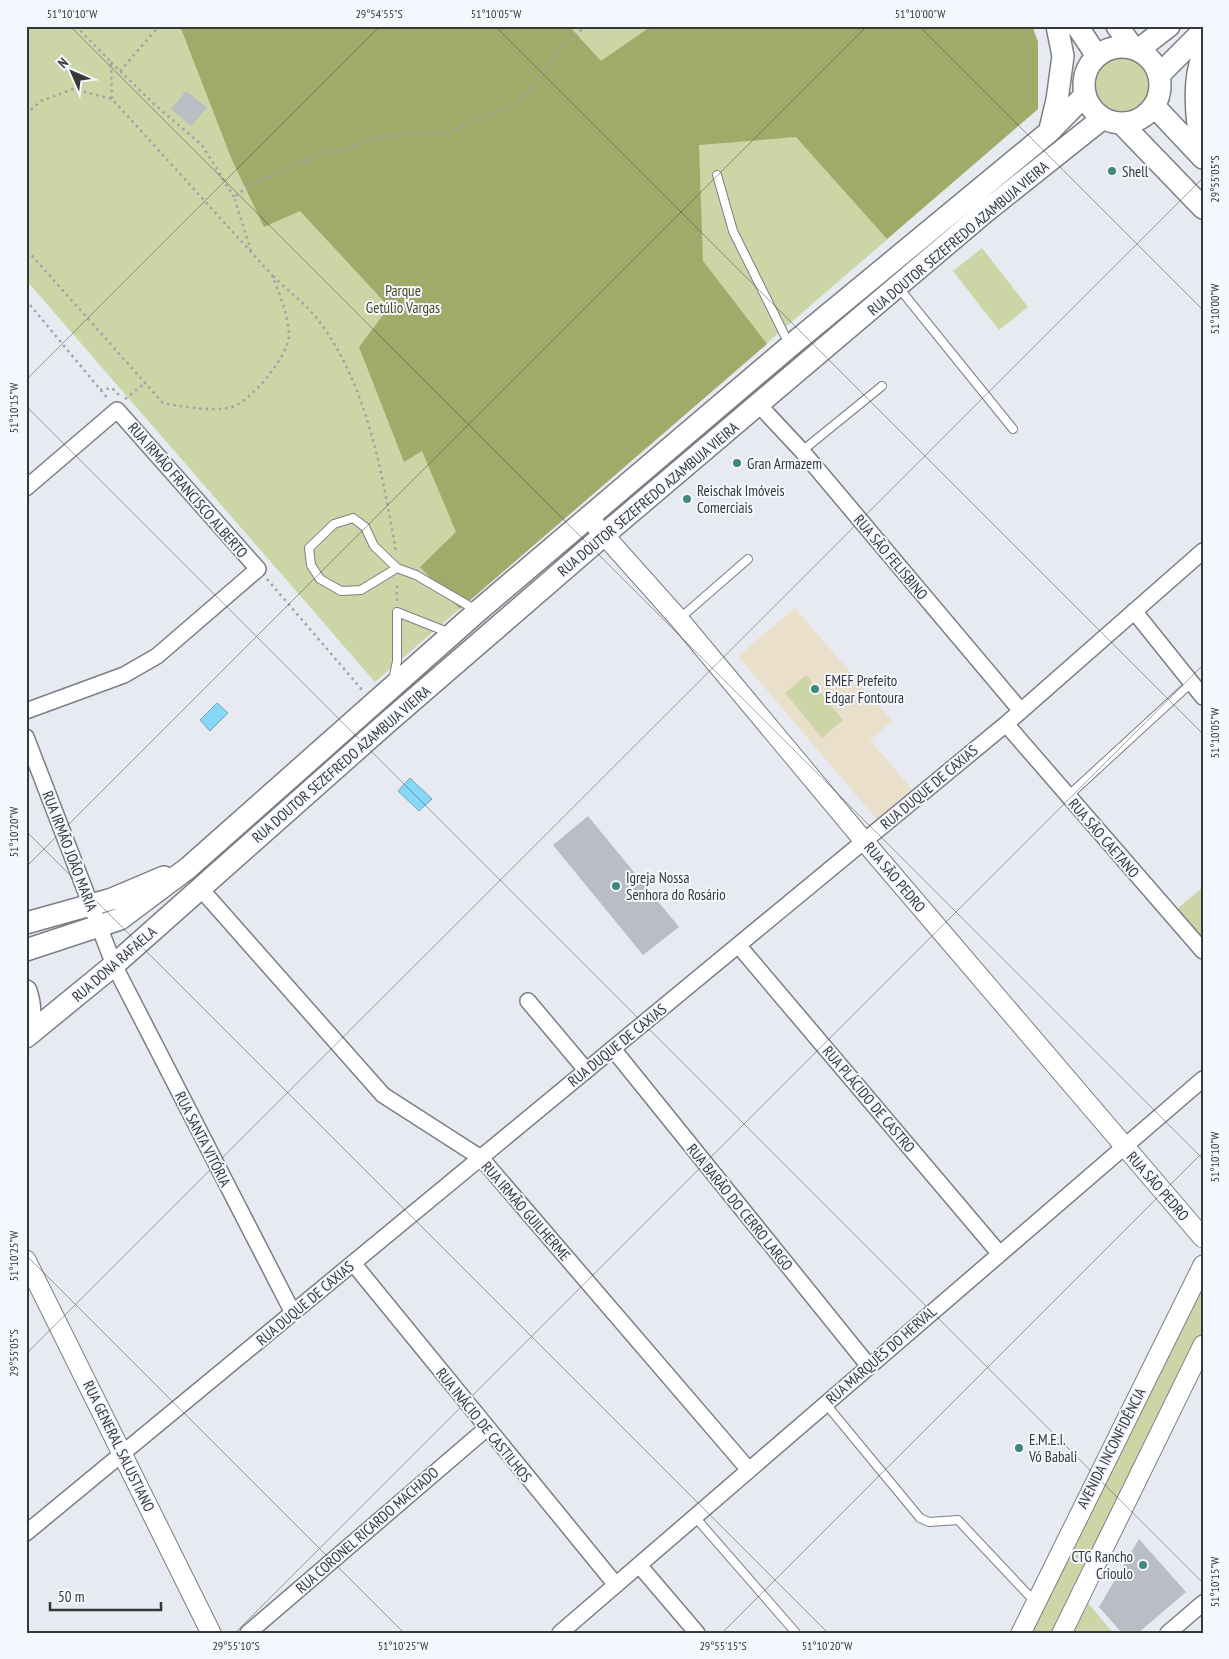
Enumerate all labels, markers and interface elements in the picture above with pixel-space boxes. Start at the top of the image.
text: 51°10'10"W [47,6,97,21]
text: 29°54'55"S [355,6,403,21]
text: 51°10'05"W [471,6,521,21]
text: 51°10'00"W [895,6,945,21]
north arrow [48,48,98,98]
text: N [54,54,72,72]
text: 29°55'05"S [1207,155,1222,203]
street label: RUA DOUTOR SEZEFREDO AZAMBUJA VIEIRA [864,156,1053,319]
place label: Shell [1122,162,1149,181]
marker: Shell [1106,165,1118,177]
park label: Parque Getúlio Vargas [366,281,440,317]
text: 51°10'00"W [1207,284,1222,334]
text: 51°10'15"W [6,383,21,433]
street label: RUA DOUTOR SEZEFREDO AZAMBUJA VIEIRA [554,417,743,580]
street label: RUA IRMÃO FRANCISCO ALBERTO [124,418,252,562]
place label: Gran Armazem [747,454,822,473]
marker: Gran Armazem [731,457,743,469]
place label: Reischak Imóveis Comerciais [697,481,785,517]
marker: Reischak Imóveis Comerciais [681,493,693,505]
street label: RUA SÃO FELISBINO [850,511,932,603]
place label: EMEF Prefeito Edgar Fontoura [825,671,904,707]
street label: RUA DOUTOR SEZEFREDO AZAMBUJA VIEIRA [248,681,435,847]
marker: EMEF Prefeito Edgar Fontoura [809,683,821,695]
text: 51°10'05"W [1207,708,1222,758]
street label: RUA DUQUE DE CAXIAS [876,741,982,833]
street label: RUA IRMÃO JOÃO MARIA [38,788,102,915]
street label: RUA SÃO CAETANO [1064,795,1144,881]
text: 51°10'20"W [6,807,21,857]
street label: RUA SÃO PEDRO [860,838,930,916]
place label: Igreja Nossa Senhora do Rosário [626,868,726,904]
marker: Igreja Nossa Senhora do Rosário [610,880,622,892]
street label: RUA DONA RAFAELA [68,922,161,1006]
street label: RUA DUQUE DE CAXIAS [564,999,670,1091]
street label: RUA PLÁCIDO DE CASTRO [819,1042,919,1156]
street label: RUA SANTA VITÓRIA [171,1088,236,1191]
text: 51°10'10"W [1207,1132,1222,1182]
street label: RUA BARÃO DO CERRO LARGO [683,1140,797,1274]
street label: RUA SÃO PEDRO [1123,1147,1193,1225]
street label: RUA IRMÃO GUILHERME [478,1157,574,1265]
text: 51°10'25"W [6,1231,21,1281]
street label: RUA DUQUE DE CAXIAS [252,1257,358,1349]
street label: RUA MARQUÊS DO HERVAL [822,1301,941,1408]
text: 29°55'05"S [6,1329,21,1377]
street label: RUA INÁCIO DE CASTILHOS [432,1364,536,1486]
street label: RUA GENERAL SALUSTIANO [79,1377,159,1515]
street label: AVENIDA INCONFIDÊNCIA [1072,1384,1150,1511]
place label: E.M.E.I. Vó Babali [1028,1430,1077,1466]
marker: E.M.E.I. Vó Babali [1013,1442,1025,1454]
street label: RUA CORONEL RICARDO MACHADO [292,1463,442,1597]
place label: CTG Rancho Crioulo [1072,1547,1133,1583]
text: 51°10'15"W [1207,1557,1222,1607]
marker: CTG Rancho Crioulo [1137,1559,1149,1571]
scale bar [50,1579,161,1611]
text: 50 m [58,1587,84,1606]
text: 29°55'10"S [212,1638,260,1653]
text: 51°10'25"W [378,1638,428,1653]
text: 29°55'15"S [699,1638,747,1653]
text: 51°10'20"W [802,1638,852,1653]

